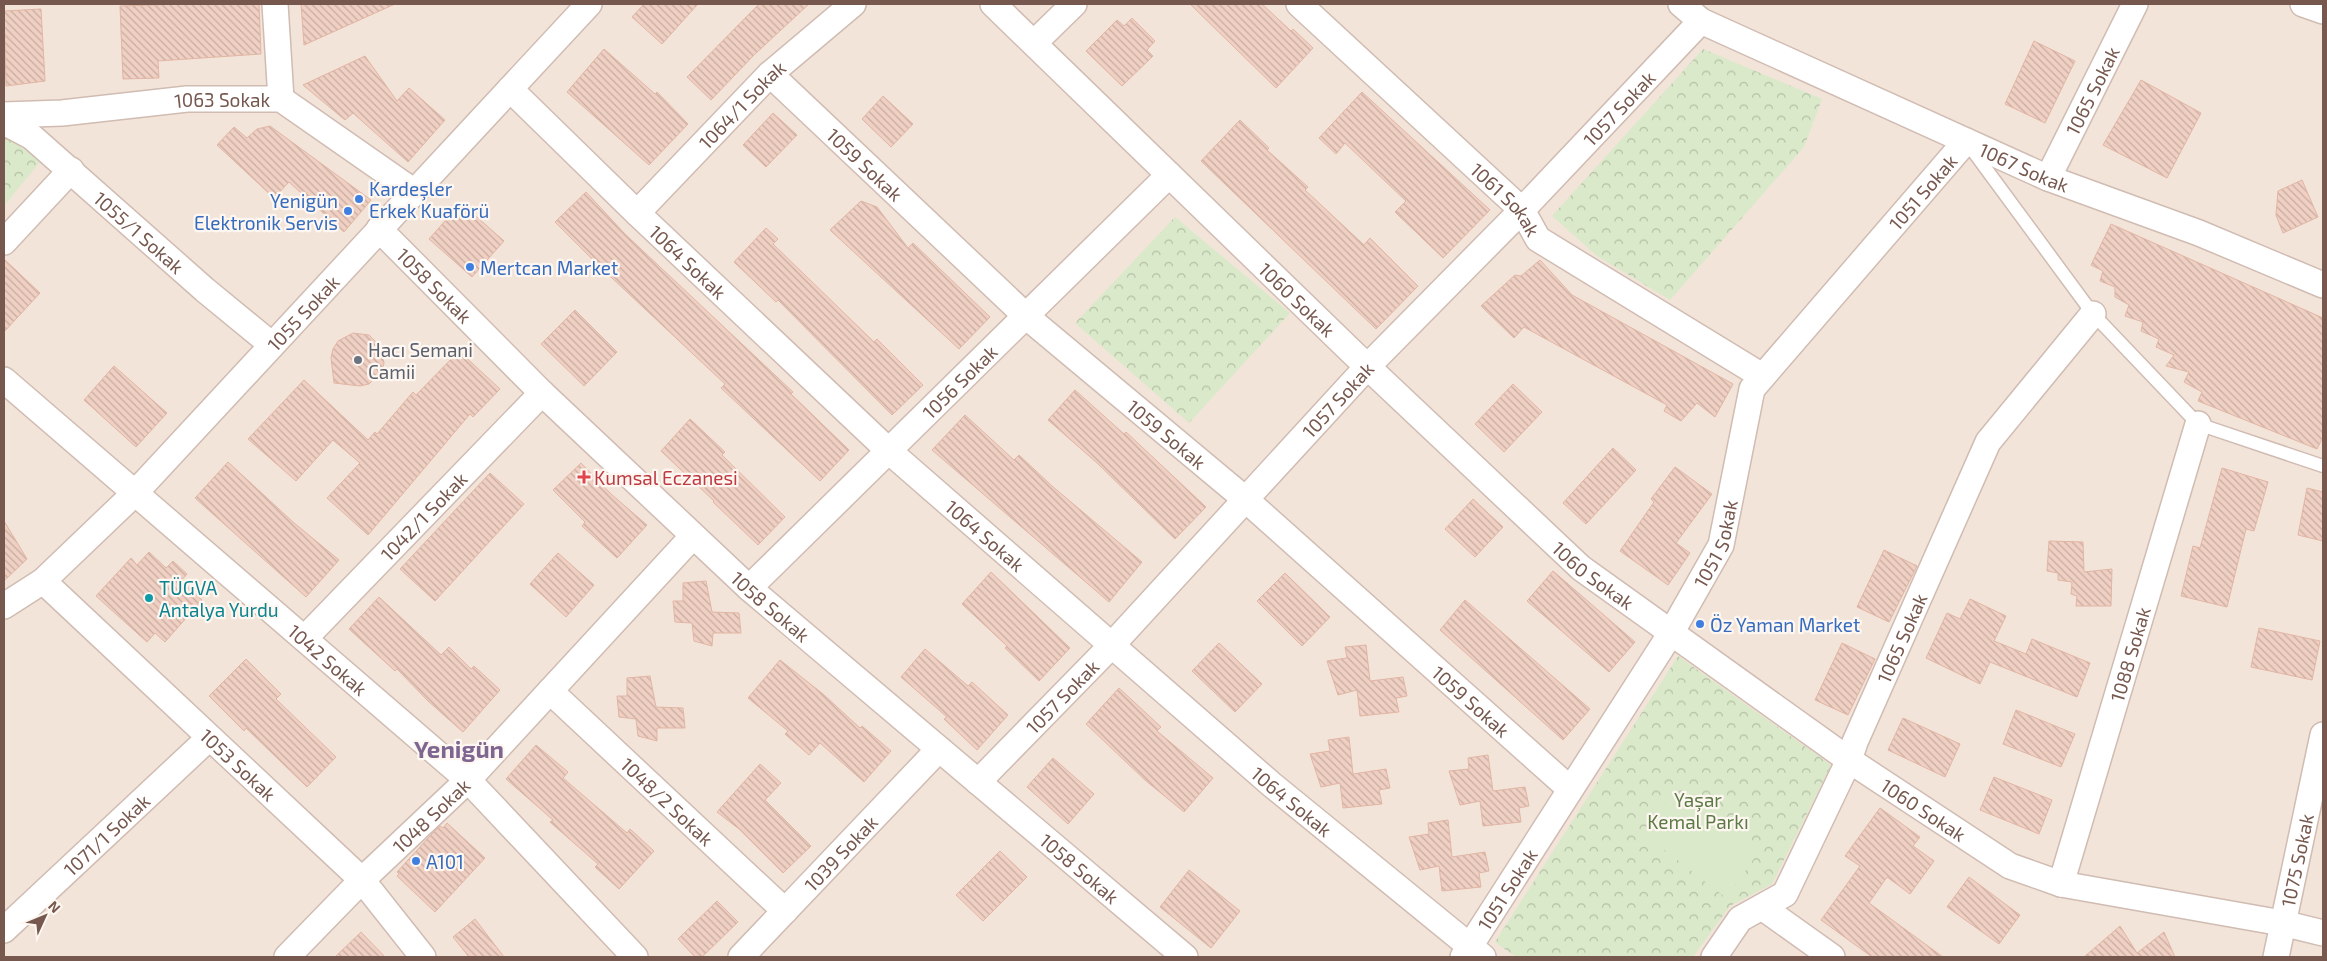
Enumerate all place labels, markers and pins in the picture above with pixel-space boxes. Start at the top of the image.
place label: Kardeşler Erkek Kuaförü [369,177,489,222]
place label: Yenigün Elektronik Servis [194,189,338,234]
marker: Kardeşler Erkek Kuaförü [353,193,365,205]
marker: Yenigün Elektronik Servis [342,205,354,217]
place label: Mertcan Market [480,256,618,279]
marker: Mertcan Market [464,261,476,273]
place label: Hacı Semani Camii [368,338,473,383]
marker: Hacı Semani Camii [352,354,364,366]
place label: Kumsal Eczanesi [594,466,738,489]
marker: Kumsal Eczanesi [578,471,590,483]
place label: TÜGVA Antalya Yurdu [159,576,279,621]
marker: TÜGVA Antalya Yurdu [143,592,155,604]
place label: Öz Yaman Market [1710,613,1860,636]
marker: Öz Yaman Market [1694,618,1706,630]
place label: A101 [426,850,464,873]
marker: A101 [410,855,422,867]

